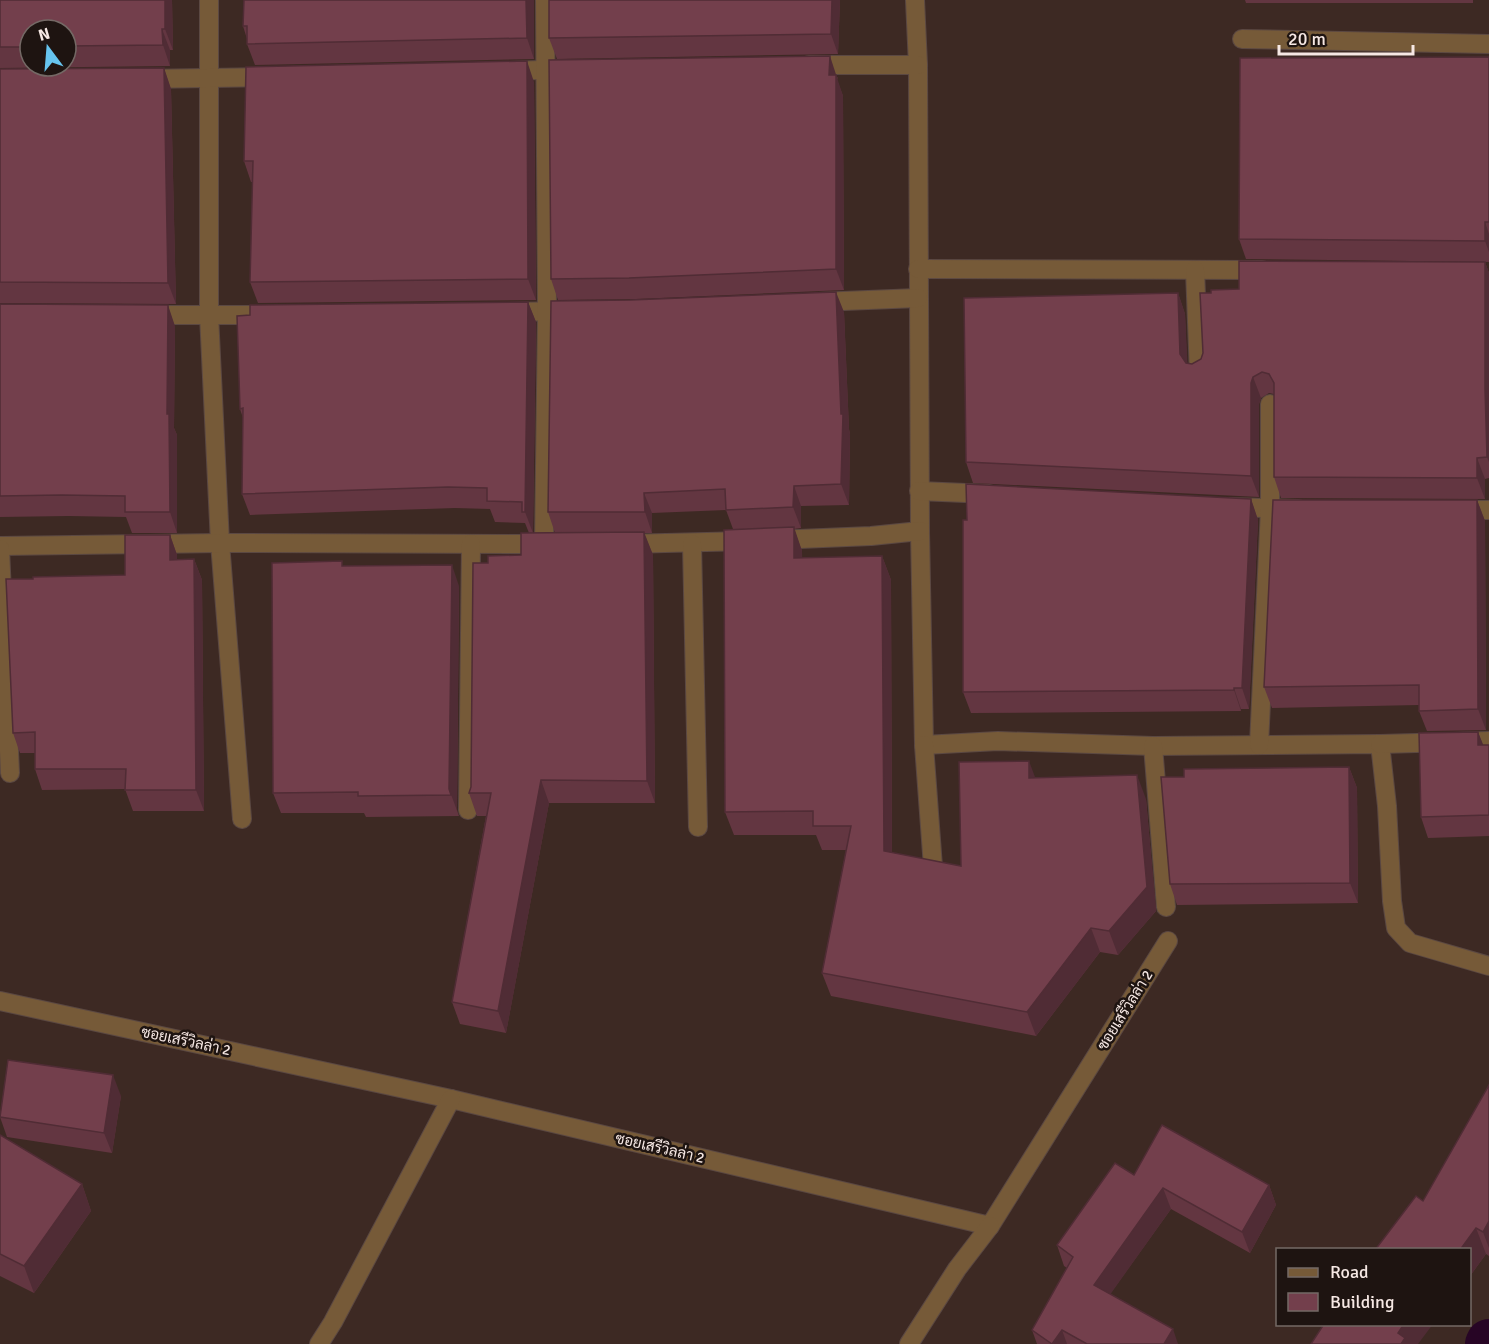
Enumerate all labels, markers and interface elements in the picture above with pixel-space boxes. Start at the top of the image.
north arrow [18,18,78,78]
scale bar [1279,18,1412,56]
text: N [36,23,52,46]
text: 20 m [1288,28,1326,50]
street label: ซอยเสรีวิลล่า 2 [1092,966,1157,1053]
street label: ซอยเสรีวิลล่า 2 [140,1022,233,1059]
street label: ซอยเสรีวิลล่า 2 [614,1128,707,1167]
legend [1276,1248,1471,1326]
text: Road [1330,1261,1369,1283]
text: Building [1330,1291,1394,1313]

